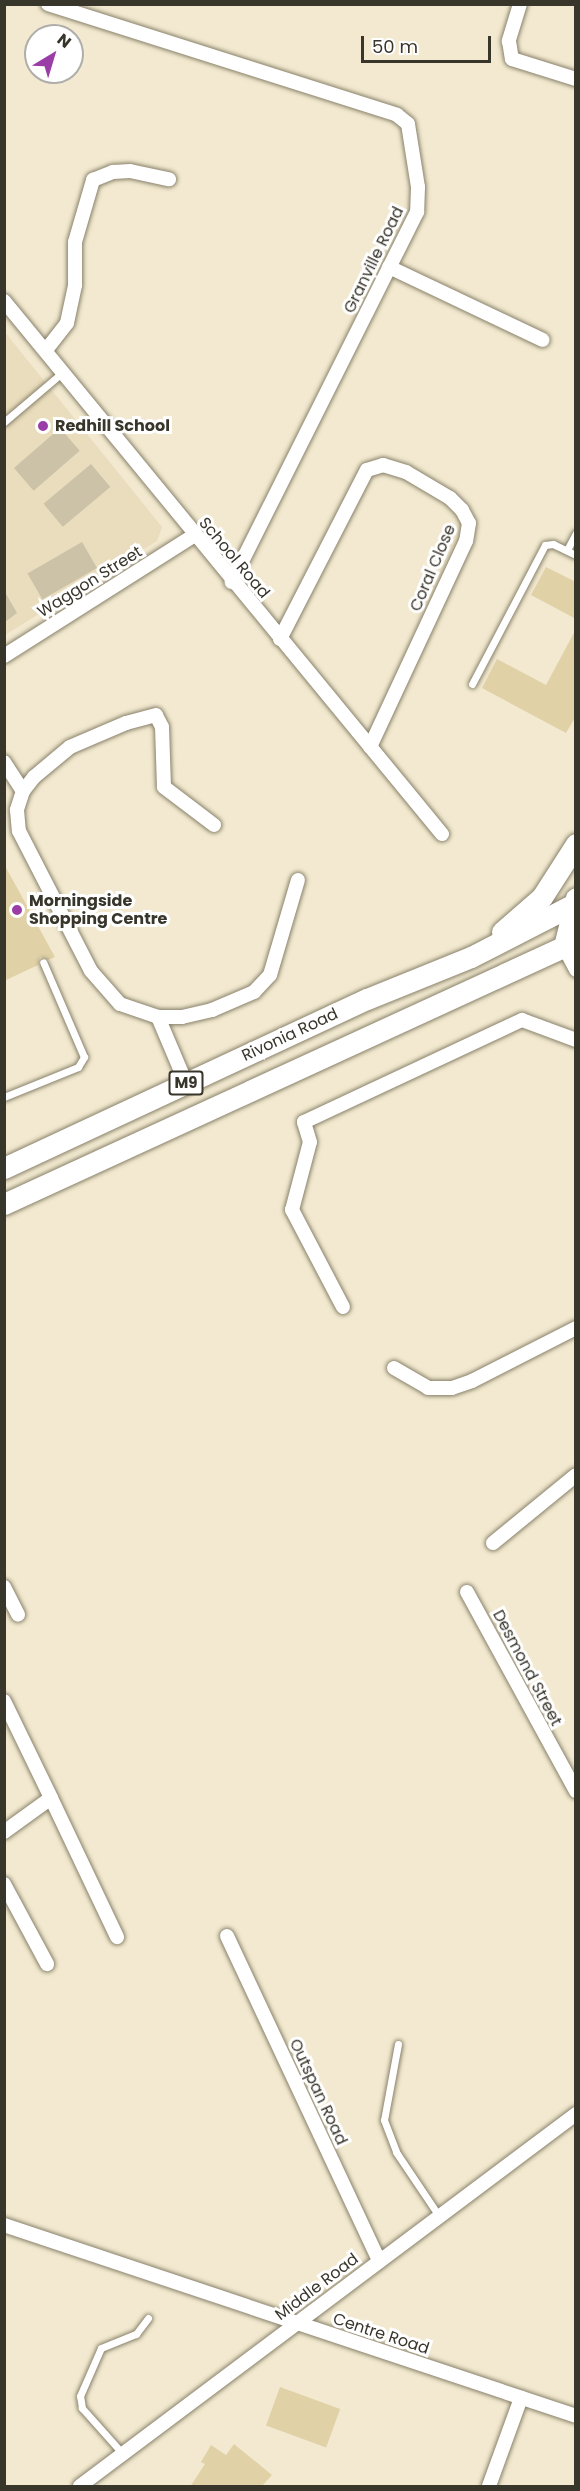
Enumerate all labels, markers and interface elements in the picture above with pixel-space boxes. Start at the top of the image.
north arrow [24,24,84,84]
scale bar [364,24,494,62]
text: N [52,28,76,54]
text: 50 m [372,34,418,59]
street label: Granville Road [340,204,408,316]
place label: Redhill School [55,416,170,436]
marker: Redhill School [36,419,50,433]
street label: School Road [195,514,273,602]
street label: Coral Close [406,522,460,614]
street label: Waggon Street [34,542,146,622]
place label: Morningside Shopping Centre [29,891,167,929]
marker: Morningside Shopping Centre [10,903,24,917]
street label: Rivonia Road [239,1004,341,1066]
road number: M9 [168,1071,204,1095]
street label: Desmond Street [488,1607,566,1729]
street label: Outspan Road [285,2036,351,2148]
street label: Middle Road [272,2250,362,2324]
street label: Centre Road [330,2309,432,2359]

